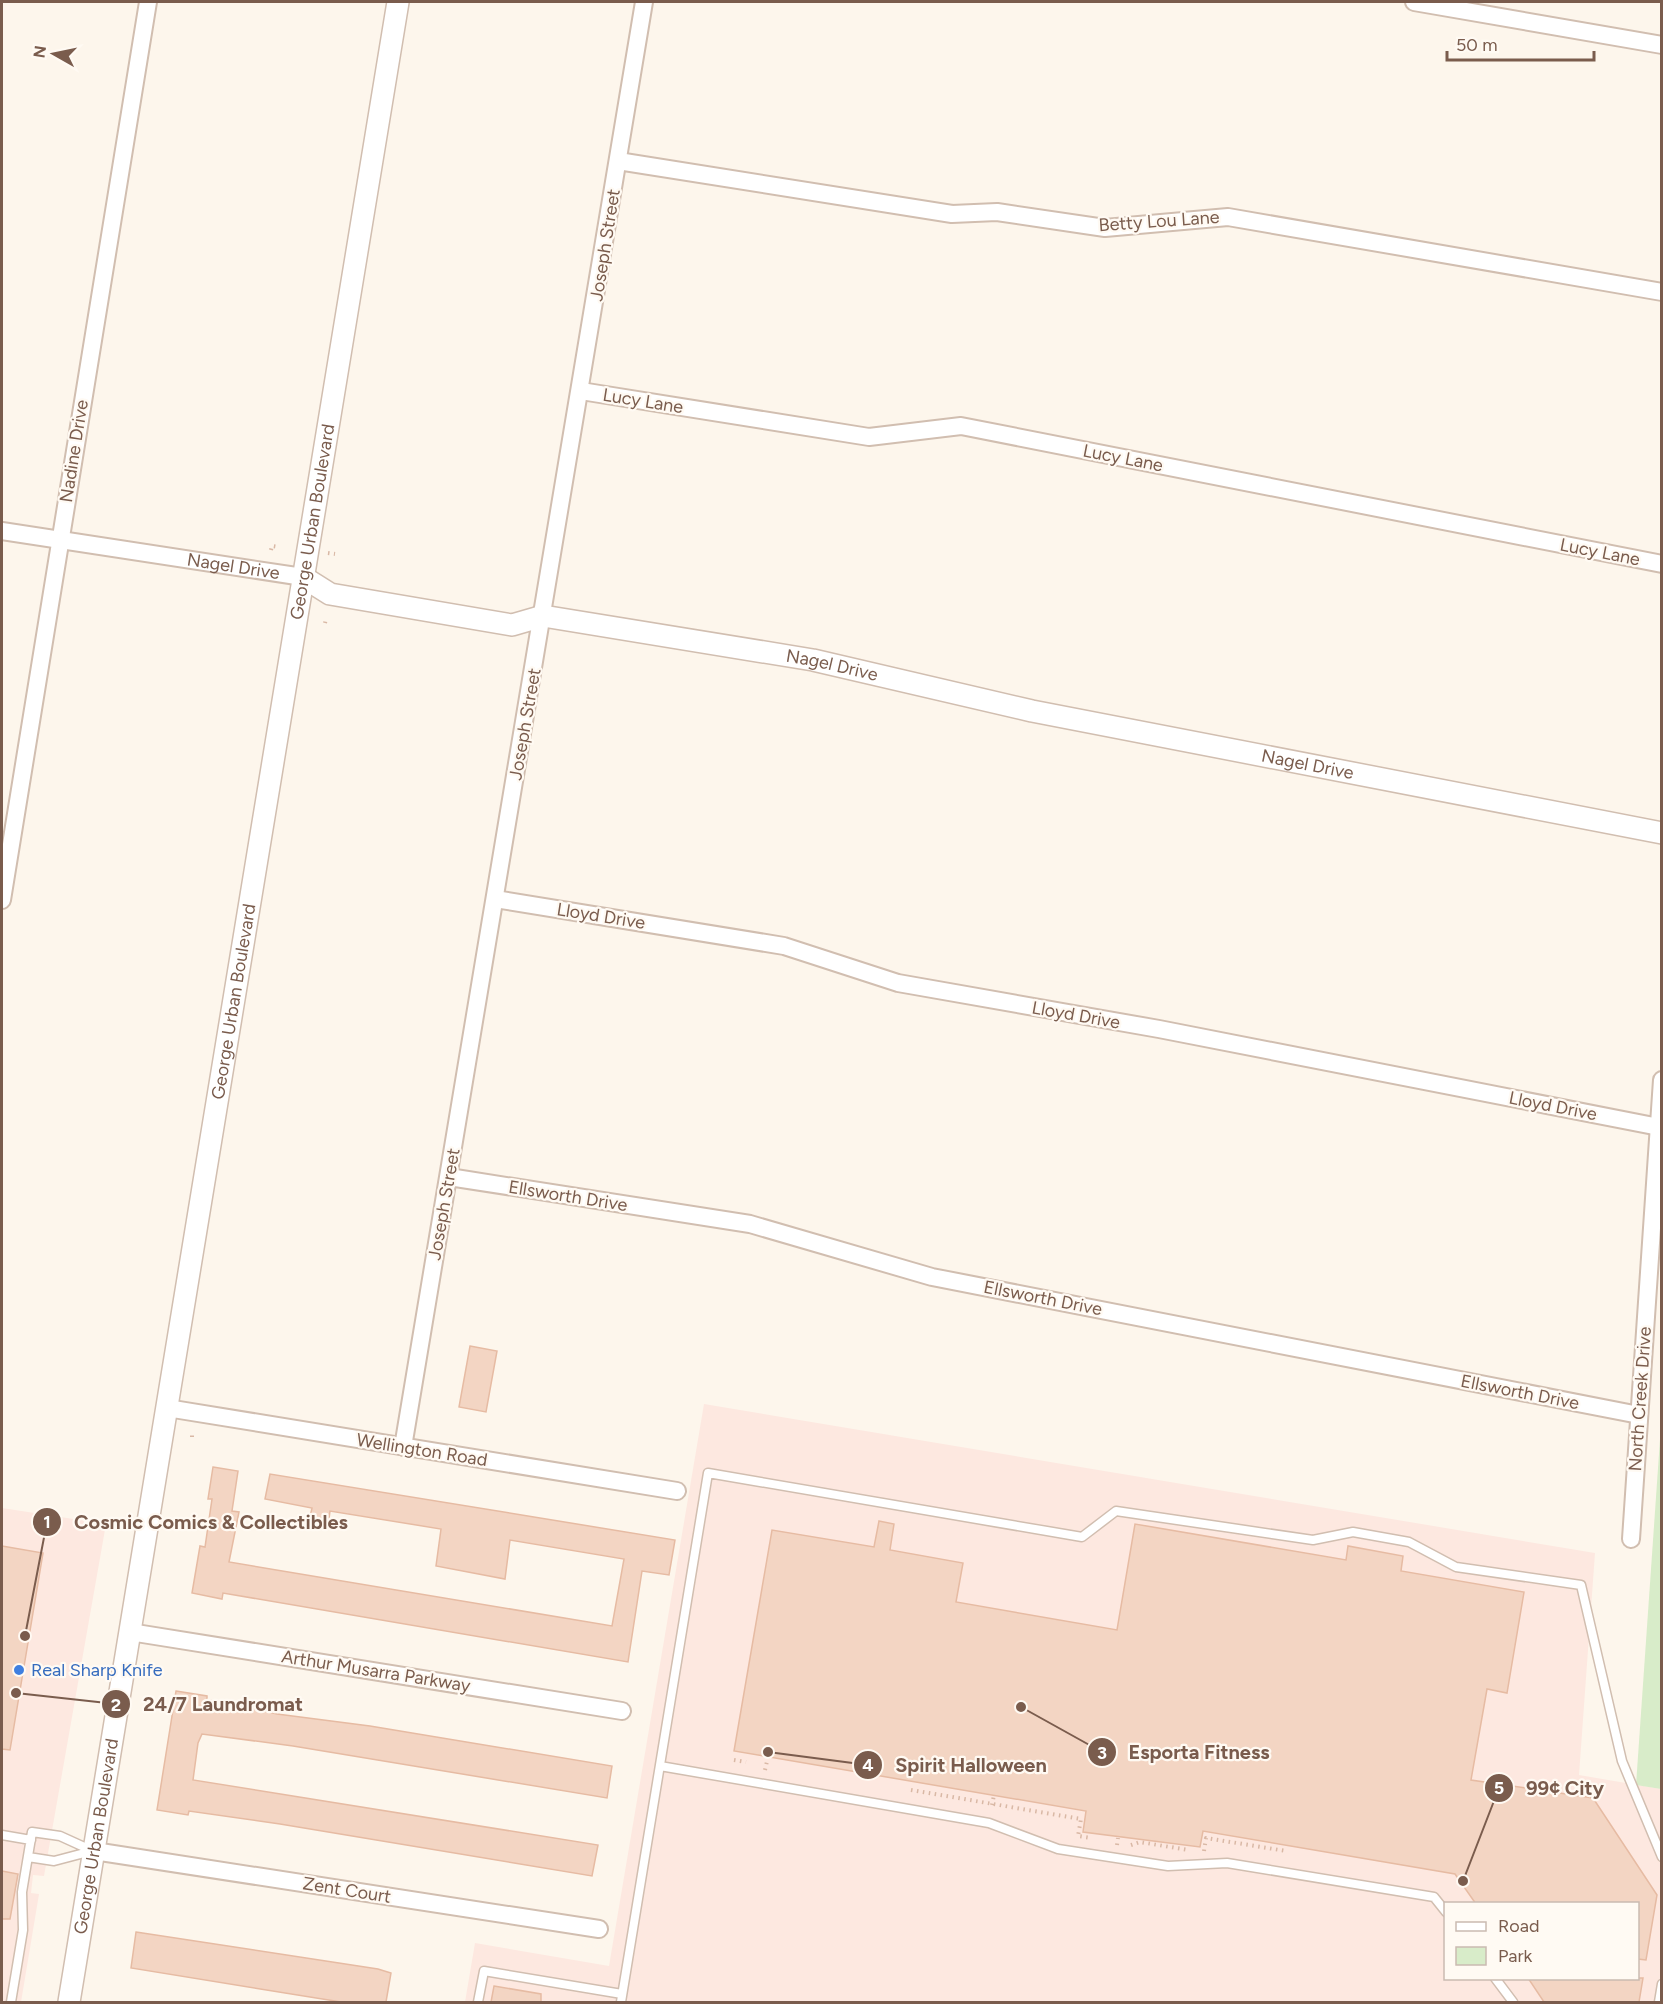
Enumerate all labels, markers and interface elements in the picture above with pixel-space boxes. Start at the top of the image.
north arrow [24,24,84,84]
scale bar [1447,24,1594,62]
text: 50 m [1456,34,1498,56]
text: N [29,44,50,59]
street label: Joseph Street [585,187,625,303]
street label: Betty Lou Lane [1098,206,1220,236]
street label: Lucy Lane [601,384,685,418]
street label: Nadine Drive [55,398,93,504]
street label: George Urban Boulevard [286,422,339,621]
street label: Lucy Lane [1081,439,1165,477]
street label: Lucy Lane [1558,533,1642,571]
street label: Nagel Drive [185,548,281,584]
street label: Nagel Drive [784,645,880,686]
street label: Joseph Street [504,666,546,782]
street label: Nagel Drive [1260,745,1356,784]
street label: Lloyd Drive [555,898,647,934]
street label: George Urban Boulevard [207,902,261,1101]
street label: Lloyd Drive [1030,996,1122,1034]
street label: Lloyd Drive [1507,1087,1599,1125]
street label: Joseph Street [423,1146,465,1262]
street label: Ellsworth Drive [507,1176,629,1216]
street label: Ellsworth Drive [982,1276,1104,1320]
street label: North Creek Drive [1624,1326,1656,1472]
street label: Ellsworth Drive [1459,1370,1581,1414]
street label: Wellington Road [355,1429,489,1471]
callout: Cosmic Comics & Collectibles [32,1503,359,1541]
text: Cosmic Comics & Collectibles [74,1510,348,1534]
text: 1 [43,1511,51,1533]
street label: Arthur Musarra Parkway [280,1645,473,1697]
place label: Real Sharp Knife [31,1659,163,1681]
marker: Real Sharp Knife [12,1663,26,1677]
callout: 24/7 Laundromat [101,1685,315,1723]
text: 24/7 Laundromat [143,1692,303,1716]
text: 2 [111,1694,121,1716]
callout: Esporta Fitness [1087,1733,1282,1771]
street label: George Urban Boulevard [69,1737,123,1936]
text: Esporta Fitness [1128,1740,1270,1764]
text: 3 [1097,1742,1107,1764]
callout: Spirit Halloween [853,1746,1059,1784]
text: Spirit Halloween [895,1753,1047,1777]
text: 4 [862,1754,874,1776]
callout: 99¢ City [1484,1769,1616,1807]
text: 99¢ City [1526,1776,1605,1800]
text: 5 [1494,1777,1504,1799]
street label: Zent Court [301,1872,393,1908]
legend [1444,1902,1639,1980]
text: Road [1498,1915,1539,1937]
text: Park [1498,1945,1533,1967]

